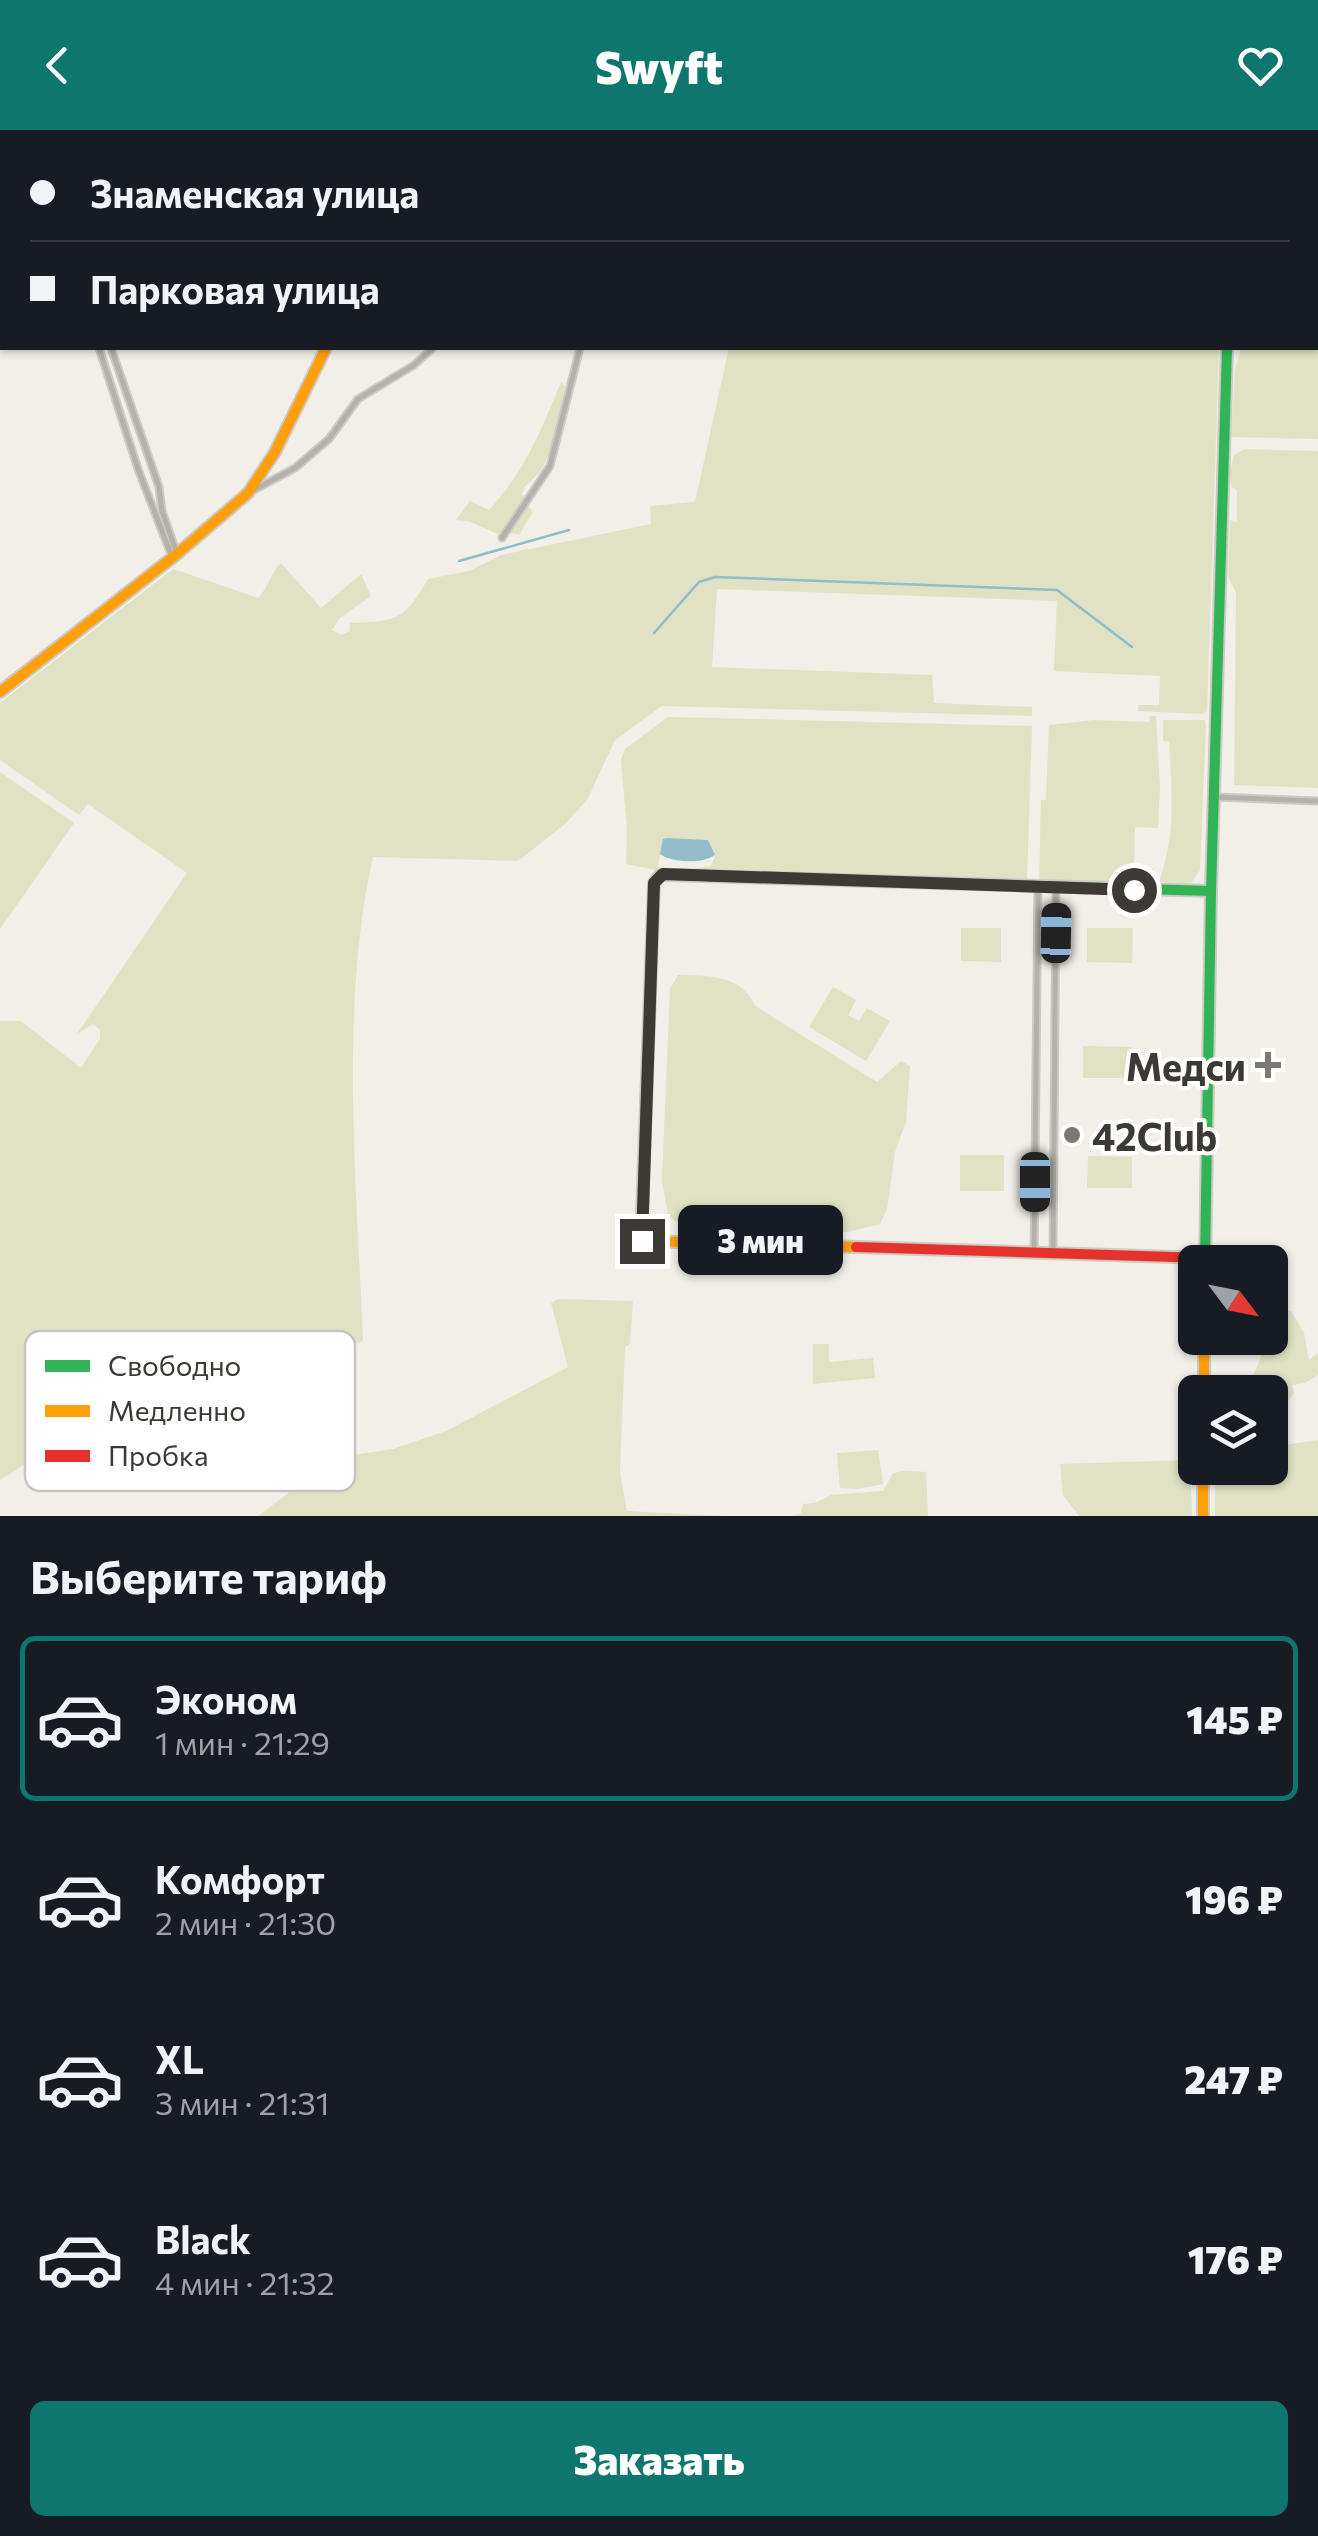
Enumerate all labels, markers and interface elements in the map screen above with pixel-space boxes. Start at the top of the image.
icon: back [30,38,85,93]
text: Swyft [595,38,723,93]
icon: heart [1233,38,1288,93]
text: Знаменская улица [90,169,419,216]
text: Парковая улица [90,265,380,312]
route start [1112,868,1157,913]
car [1040,903,1072,963]
place label: Медси [1126,1042,1246,1089]
marker: Медси [1255,1052,1281,1078]
place label: 42Club [1092,1112,1217,1159]
marker: 42Club [1061,1124,1083,1146]
car [1020,1152,1050,1212]
callout: 3 мин [677,1206,842,1276]
route end [620,1219,665,1264]
text: 3 мин [717,1220,804,1260]
north arrow [1178,1245,1288,1355]
map controls [1178,1245,1288,1485]
legend [25,1331,355,1491]
text: Свободно [108,1348,241,1382]
button: layers [1178,1375,1288,1485]
text: Медленно [108,1393,246,1427]
text: Пробка [108,1438,208,1472]
text: Выберите тариф [30,1548,387,1603]
icon: car [35,1674,125,1764]
text: Эконом [155,1675,297,1722]
text: 145 ₽ [1186,1695,1283,1742]
text: 1 мин · 21:29 [155,1722,330,1762]
icon: car [35,1854,125,1944]
text: Комфорт [155,1855,325,1902]
text: 196 ₽ [1185,1875,1283,1922]
text: 2 мин · 21:30 [155,1902,336,1942]
icon: car [35,2034,125,2124]
text: XL [155,2035,204,2082]
text: 247 ₽ [1184,2055,1283,2102]
text: 3 мин · 21:31 [155,2082,329,2122]
icon: car [35,2214,125,2304]
text: Black [155,2215,251,2262]
text: 176 ₽ [1188,2235,1283,2282]
text: 4 мин · 21:32 [155,2262,334,2302]
button: Заказать [30,2401,1288,2516]

